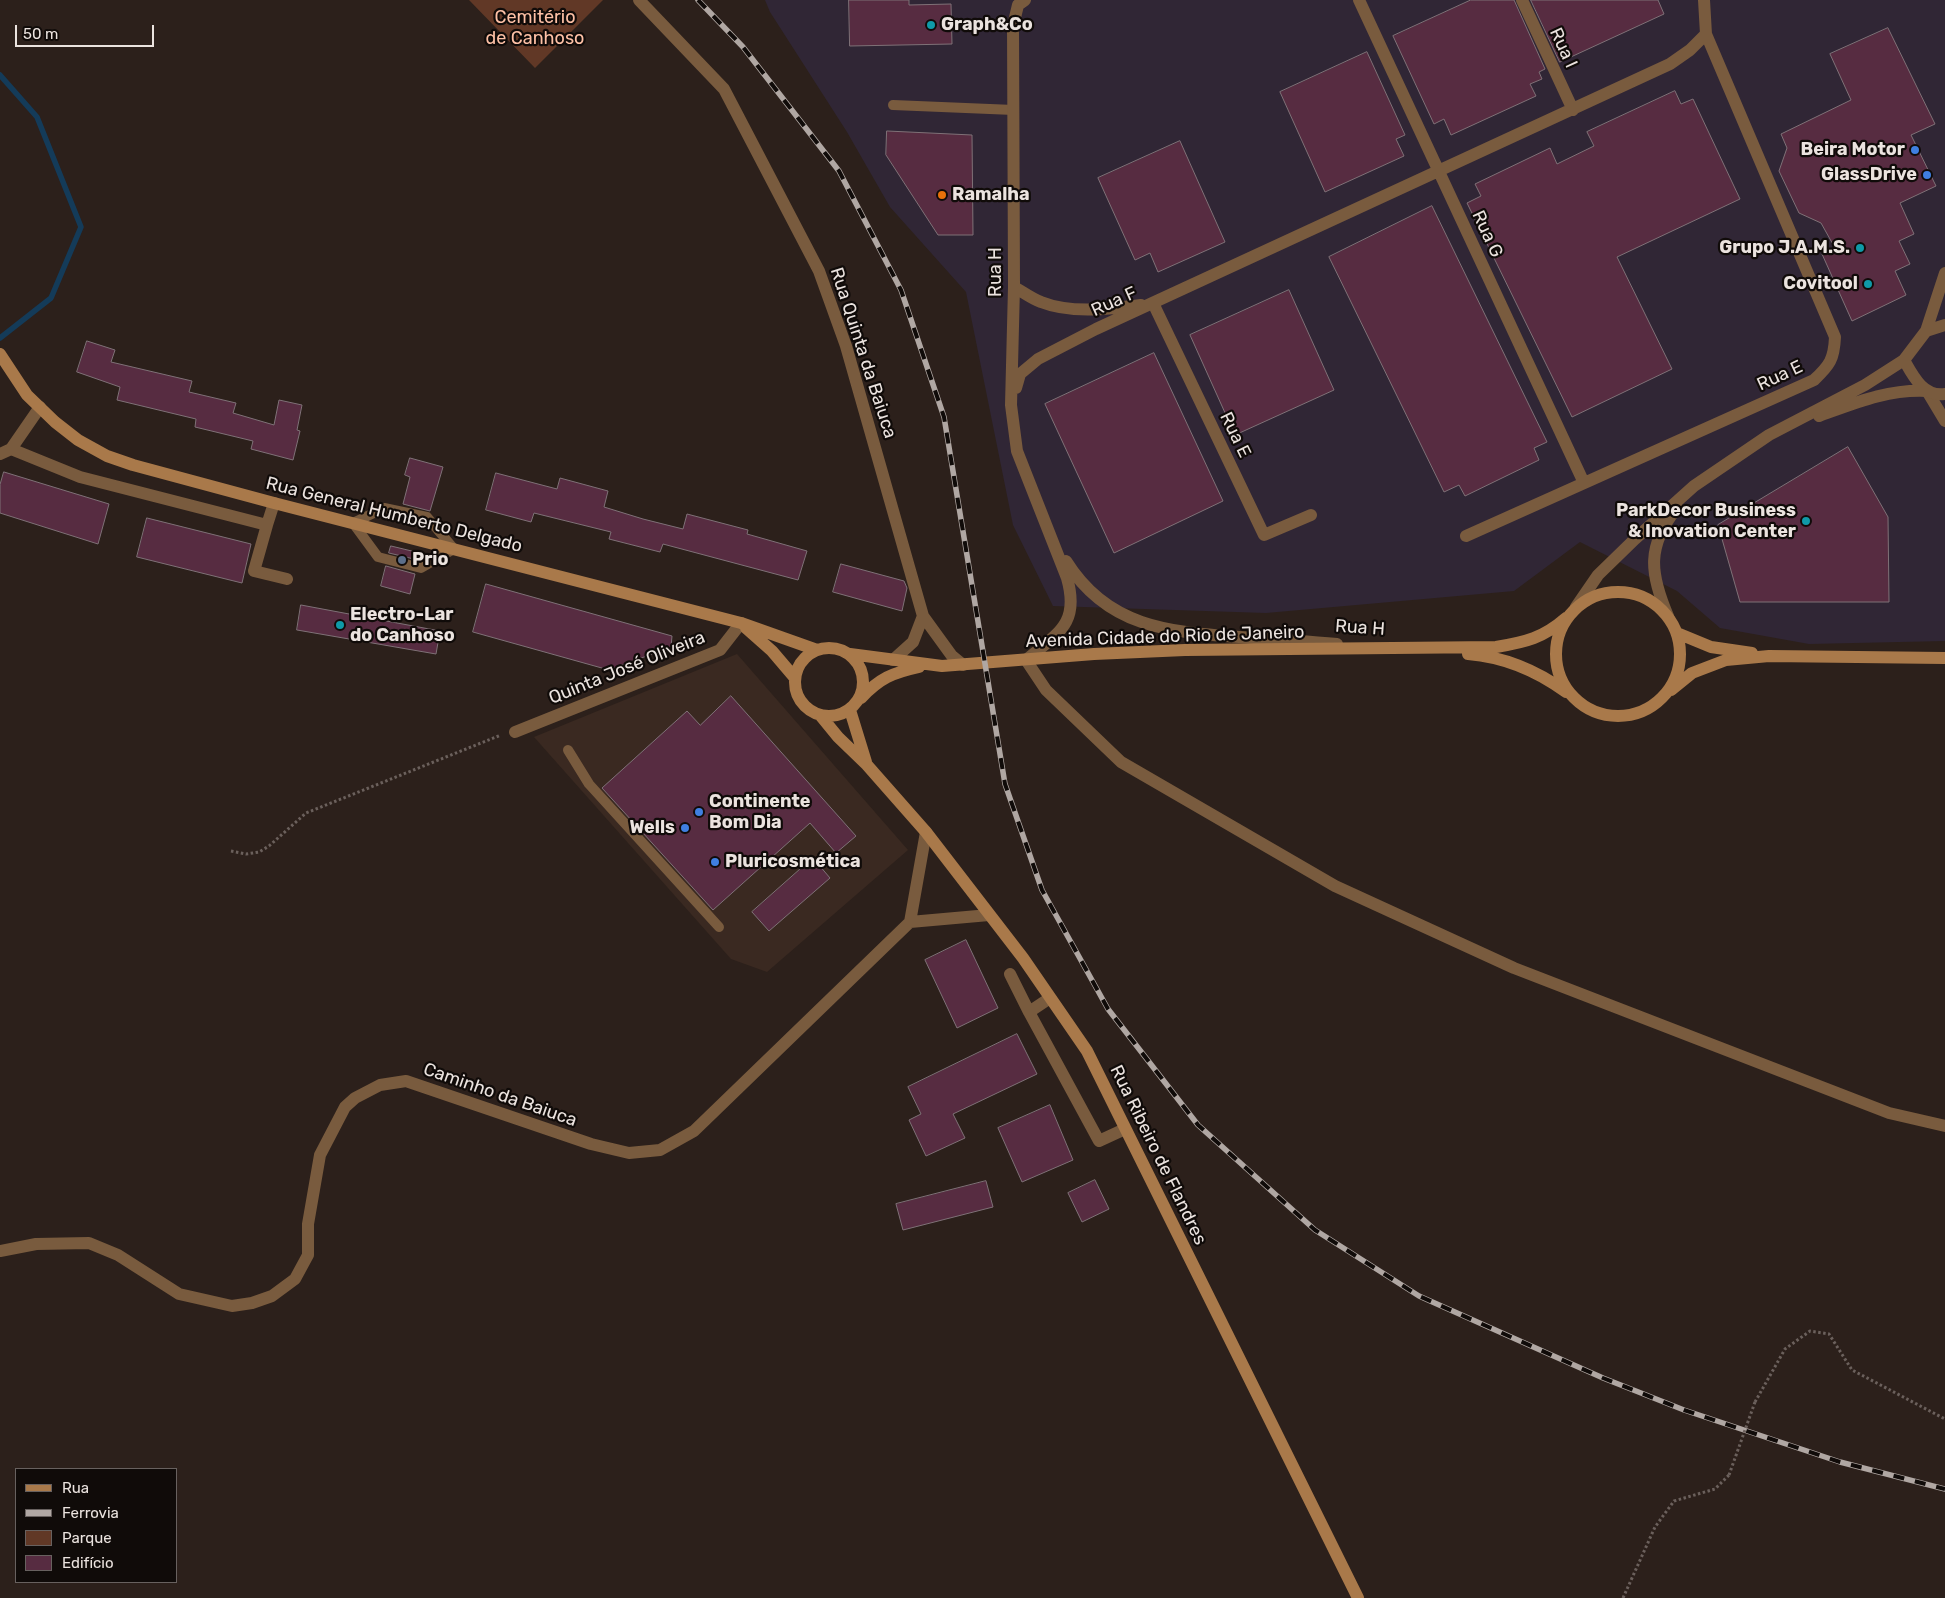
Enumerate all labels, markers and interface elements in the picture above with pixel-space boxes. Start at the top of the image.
park label: Cemitério de Canhoso [486,7,584,50]
place label: Graph&Co [941,14,1033,36]
scale bar [18,15,156,47]
marker: Graph&Co [925,19,937,31]
street label: Rua I [1544,24,1582,72]
text: 50 m [23,25,58,43]
place label: Beira Motor [1801,139,1905,161]
marker: Beira Motor [1909,144,1921,156]
place label: GlassDrive [1821,164,1917,186]
marker: GlassDrive [1921,169,1933,181]
place label: Ramalha [952,184,1030,206]
marker: Ramalha [936,189,948,201]
street label: Rua G [1467,207,1507,261]
place label: Grupo J.A.M.S. [1719,237,1850,259]
marker: Grupo J.A.M.S. [1854,242,1866,254]
street label: Rua H [985,247,1007,297]
street label: Rua Quinta da Baiuca [825,265,901,441]
place label: Covitool [1783,273,1858,295]
marker: Covitool [1862,278,1874,290]
street label: Rua F [1088,282,1140,322]
street label: Rua E [1754,356,1806,396]
street label: Rua E [1215,409,1255,461]
street label: Rua General Humberto Delgado [264,473,524,557]
place label: ParkDecor Business & Inovation Center [1616,500,1796,542]
marker: ParkDecor Business & Inovation Center [1800,515,1812,527]
place label: Prio [412,549,448,571]
marker: Prio [396,554,408,566]
place label: Electro-Lar do Canhoso [350,604,455,646]
street label: Rua H [1334,615,1386,641]
marker: Electro-Lar do Canhoso [334,619,346,631]
street label: Avenida Cidade do Rio de Janeiro [1025,621,1305,653]
street label: Quinta José Oliveira [546,627,708,709]
place label: Continente Bom Dia [709,791,811,834]
marker: Continente Bom Dia [693,806,705,818]
place label: Wells [629,817,675,839]
marker: Wells [679,822,691,834]
place label: Pluricosmética [725,851,861,873]
marker: Pluricosmética [709,856,721,868]
street label: Caminho da Baiuca [420,1059,580,1131]
street label: Rua Ribeiro de Flandres [1105,1062,1211,1248]
legend [15,1468,178,1583]
text: Rua [62,1479,89,1497]
text: Ferrovia [62,1504,119,1522]
text: Parque [62,1529,112,1547]
text: Edifício [62,1554,114,1572]

